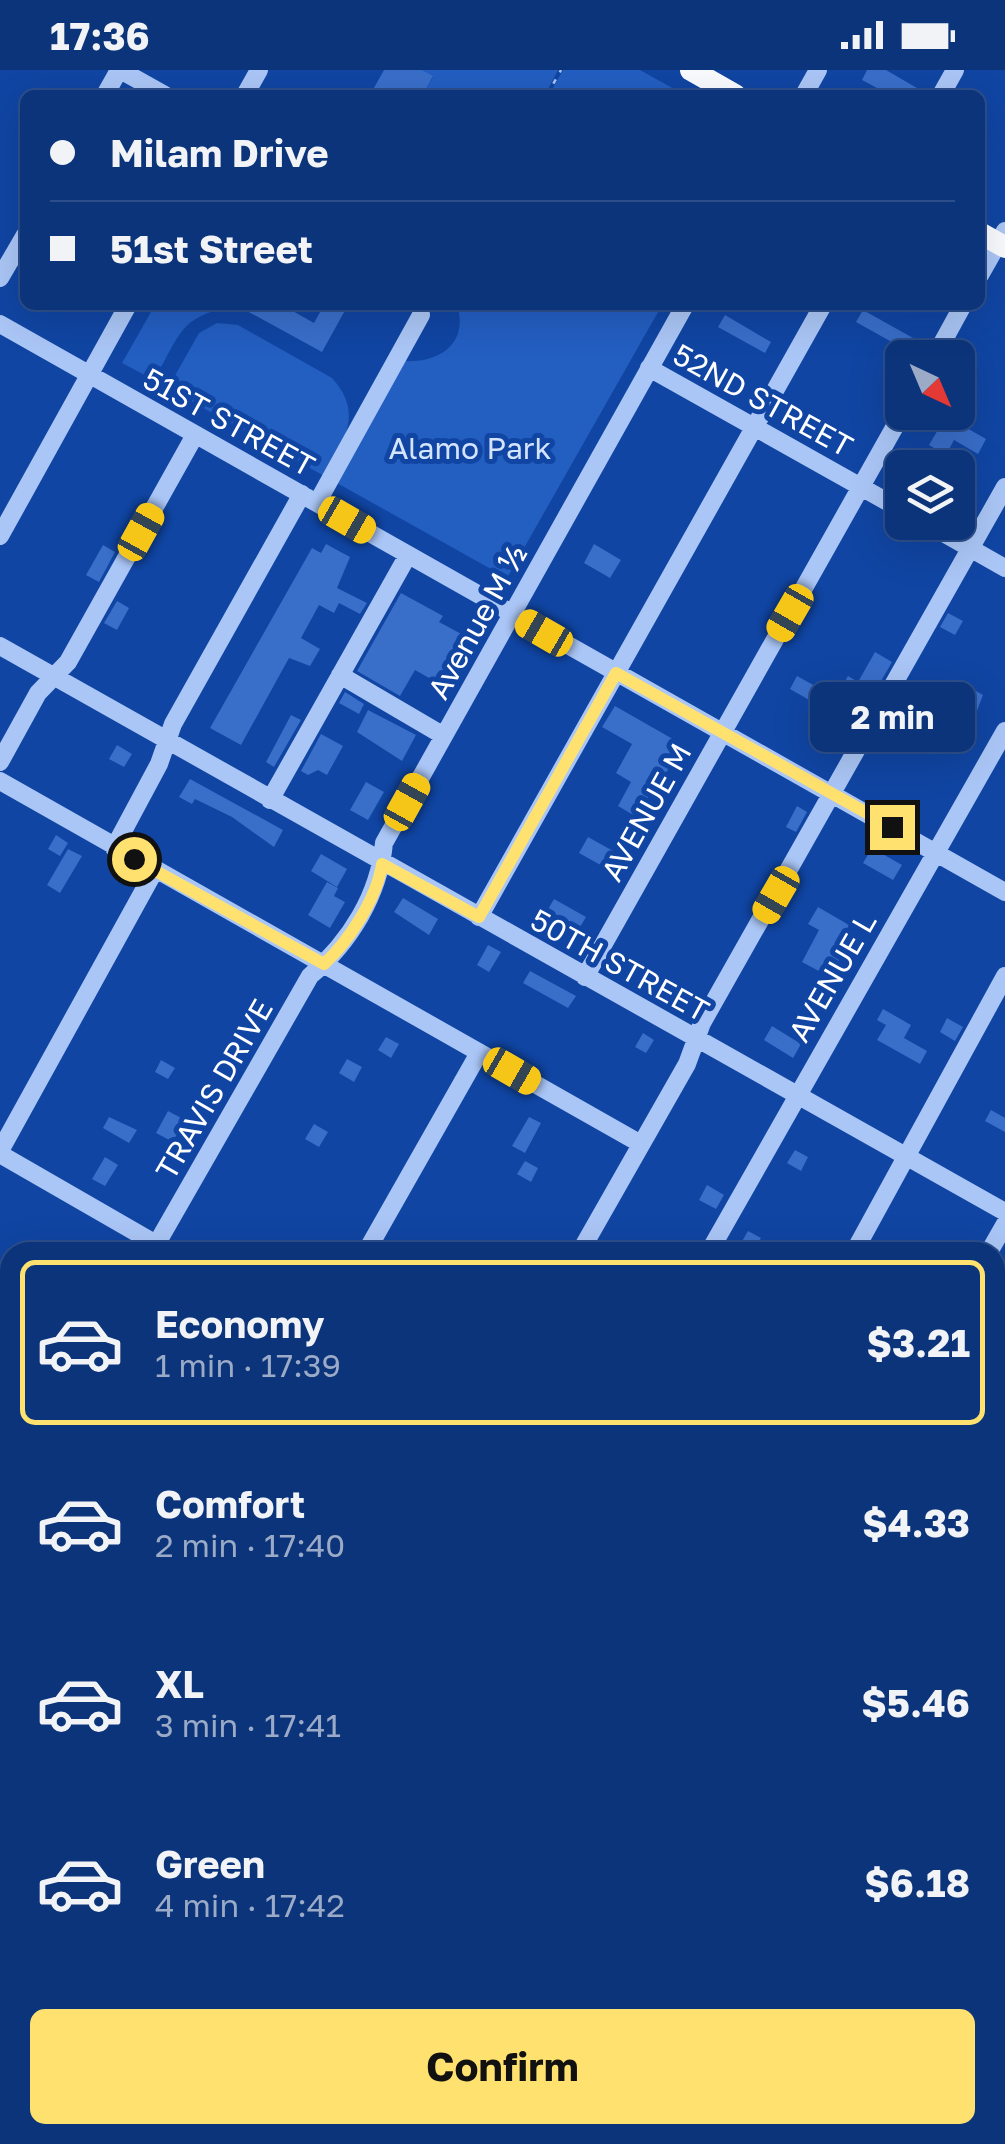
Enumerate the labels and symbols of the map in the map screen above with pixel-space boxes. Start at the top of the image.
street label: 52ND STREET [667,336,859,464]
north arrow [885,340,975,430]
street label: 51ST STREET [137,360,321,484]
park label: Alamo Park [388,430,552,466]
car [314,492,380,548]
car [113,498,169,566]
street label: Avenue M ½ [420,539,534,705]
car [762,580,818,646]
car [511,605,577,661]
callout: 2 min [810,682,974,752]
street label: AVENUE M [593,737,699,887]
car [379,768,435,836]
route end [870,805,915,850]
route start [112,837,157,882]
car [748,862,804,928]
street label: 50TH STREET [525,901,715,1029]
street label: AVENUE L [781,906,883,1048]
street label: TRAVIS DRIVE [148,993,280,1185]
car [479,1043,545,1099]

